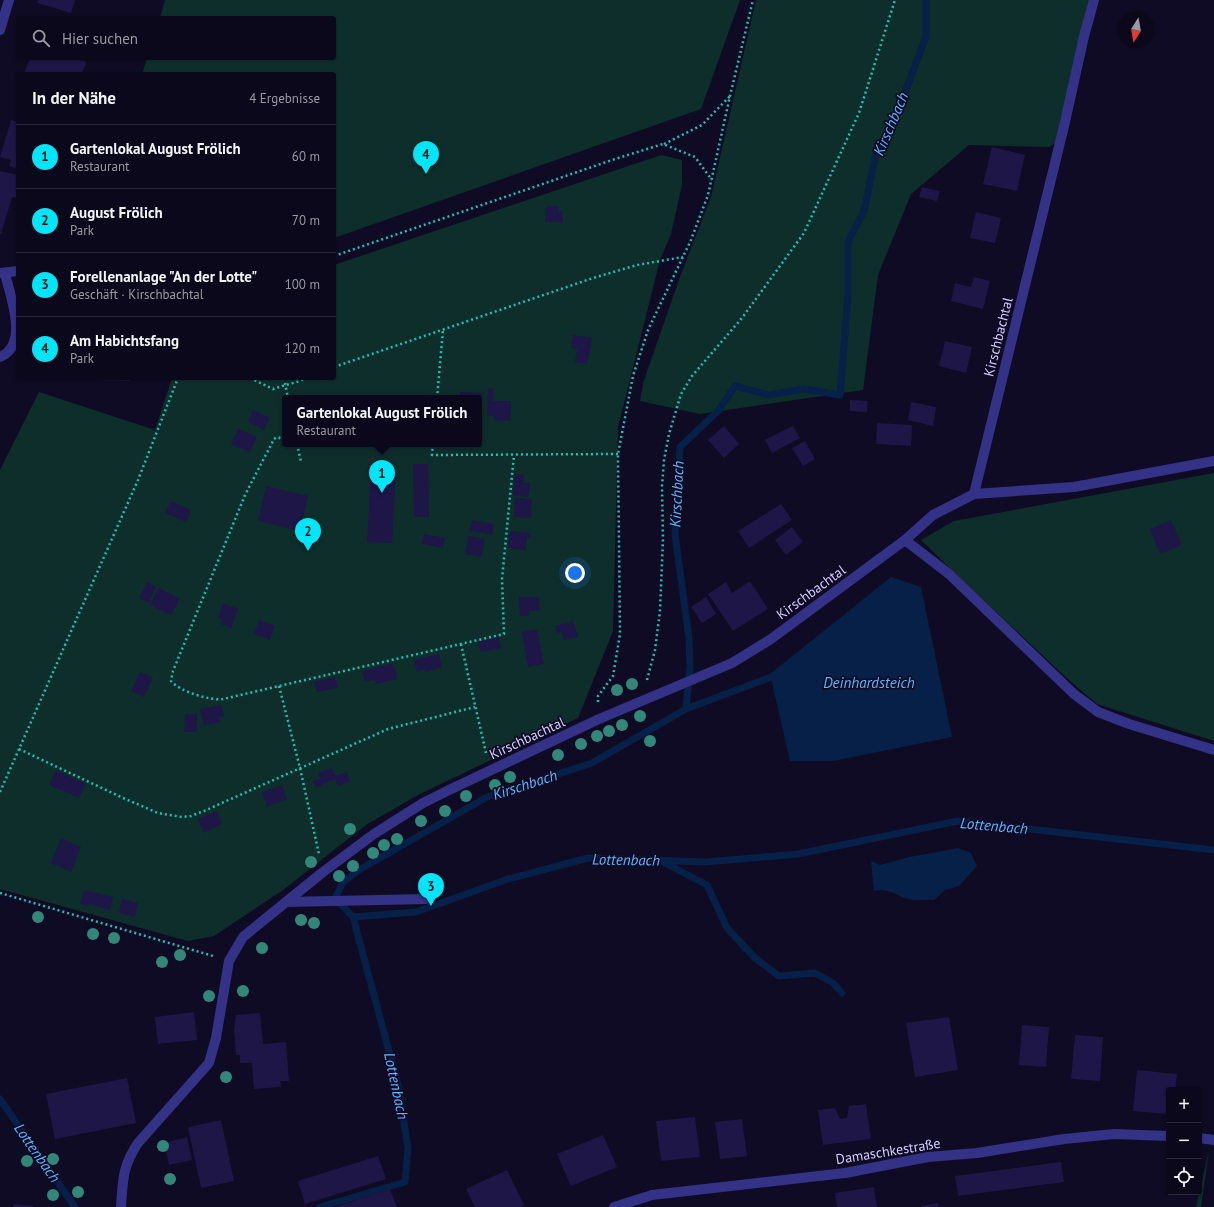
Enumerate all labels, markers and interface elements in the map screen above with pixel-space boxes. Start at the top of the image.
north arrow [1118,12,1154,48]
search box [16,16,336,60]
icon: search [30,27,52,49]
text: Hier suchen [62,29,138,48]
text: In der Nähe [32,87,116,109]
water label: Kirschbach [869,89,912,158]
text: 4 Ergebnisse [249,90,320,107]
text: Gartenlokal August Frölich [70,139,241,158]
pin: 4 [413,141,439,174]
text: 1 [41,148,49,165]
text: 60 m [292,148,320,165]
text: Restaurant [70,158,129,175]
text: August Frölich [70,203,163,222]
text: 2 [41,212,49,229]
text: 70 m [292,212,320,229]
text: Park [70,222,94,239]
text: Forellenanlage "An der Lotte" [70,267,257,286]
text: 3 [41,276,49,293]
text: 100 m [285,276,320,293]
text: Geschäft · Kirschbachtal [70,286,204,303]
street label: Kirschbachtal [979,295,1017,379]
text: Am Habichtsfang [70,331,179,350]
text: 4 [41,340,49,357]
text: 120 m [285,340,320,357]
text: Park [70,350,94,367]
popup [282,395,482,447]
text: Gartenlokal August Frölich [297,403,467,422]
text: Restaurant [297,422,356,439]
pin: 1 [369,460,395,493]
water label: Kirschbach [665,460,688,528]
pin: 2 [295,518,321,551]
street label: Kirschbachtal [773,561,849,623]
your location [565,563,585,583]
water label: Deinhardsteich [823,673,915,692]
street label: Kirschbachtal [486,713,568,763]
water label: Kirschbach [490,765,560,804]
water label: Lottenbach [959,813,1029,838]
water label: Lottenbach [592,849,660,870]
pin: 3 [418,873,444,906]
water label: Lottenbach [380,1051,413,1121]
map controls [1166,1087,1202,1195]
button: + [1166,1087,1202,1123]
water label: Lottenbach [10,1119,65,1186]
button: − [1166,1123,1202,1159]
street label: Damaschkestraße [834,1134,942,1168]
button: locate [1166,1159,1202,1195]

